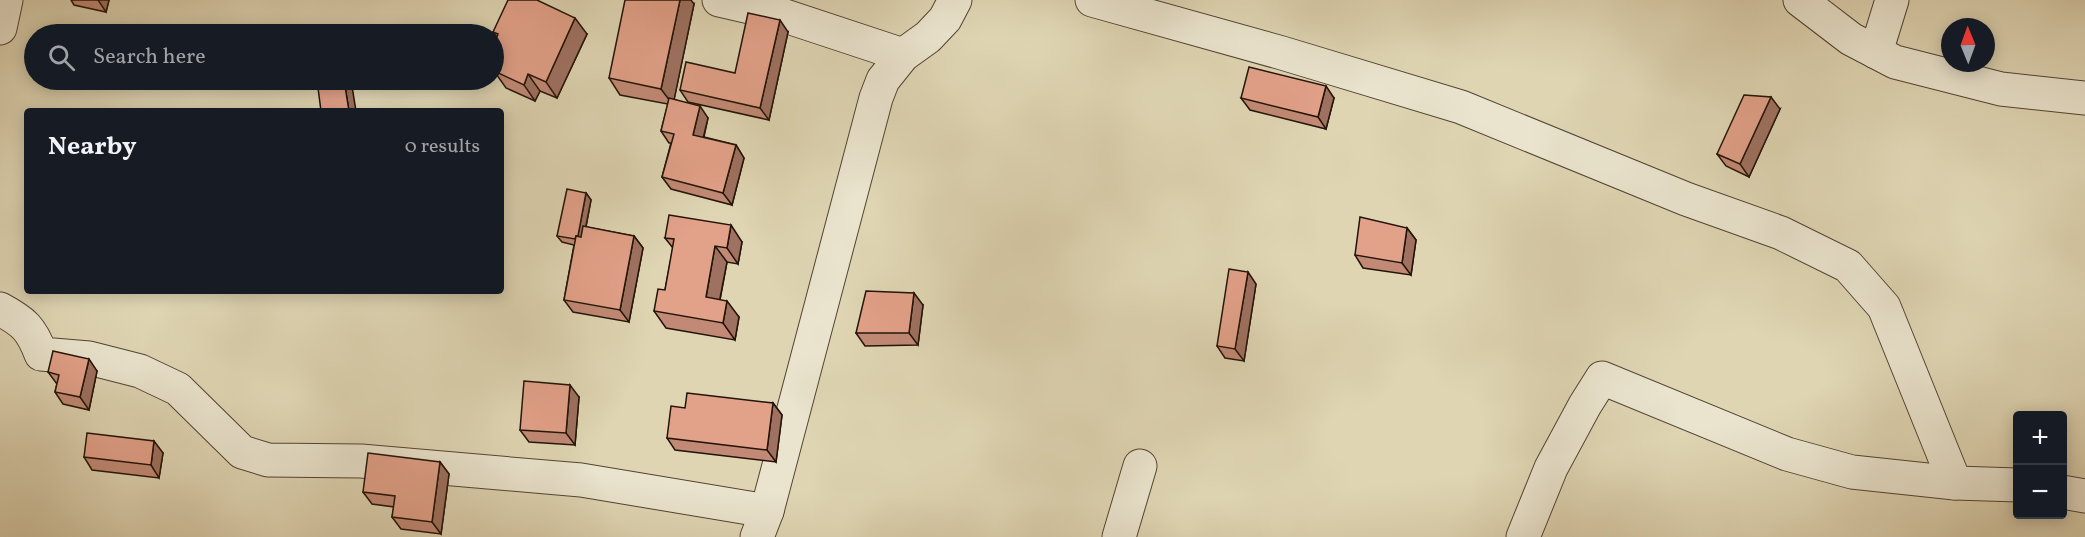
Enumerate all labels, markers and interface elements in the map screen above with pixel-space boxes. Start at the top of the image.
north arrow [1941,18,1995,72]
search box [24,24,504,90]
icon: search [45,41,78,74]
text: Search here [93,42,206,73]
text: Nearby [48,129,137,165]
text: 0 results [405,133,480,161]
map controls [2013,411,2067,519]
button: + [2013,411,2067,465]
button: − [2013,465,2067,519]

